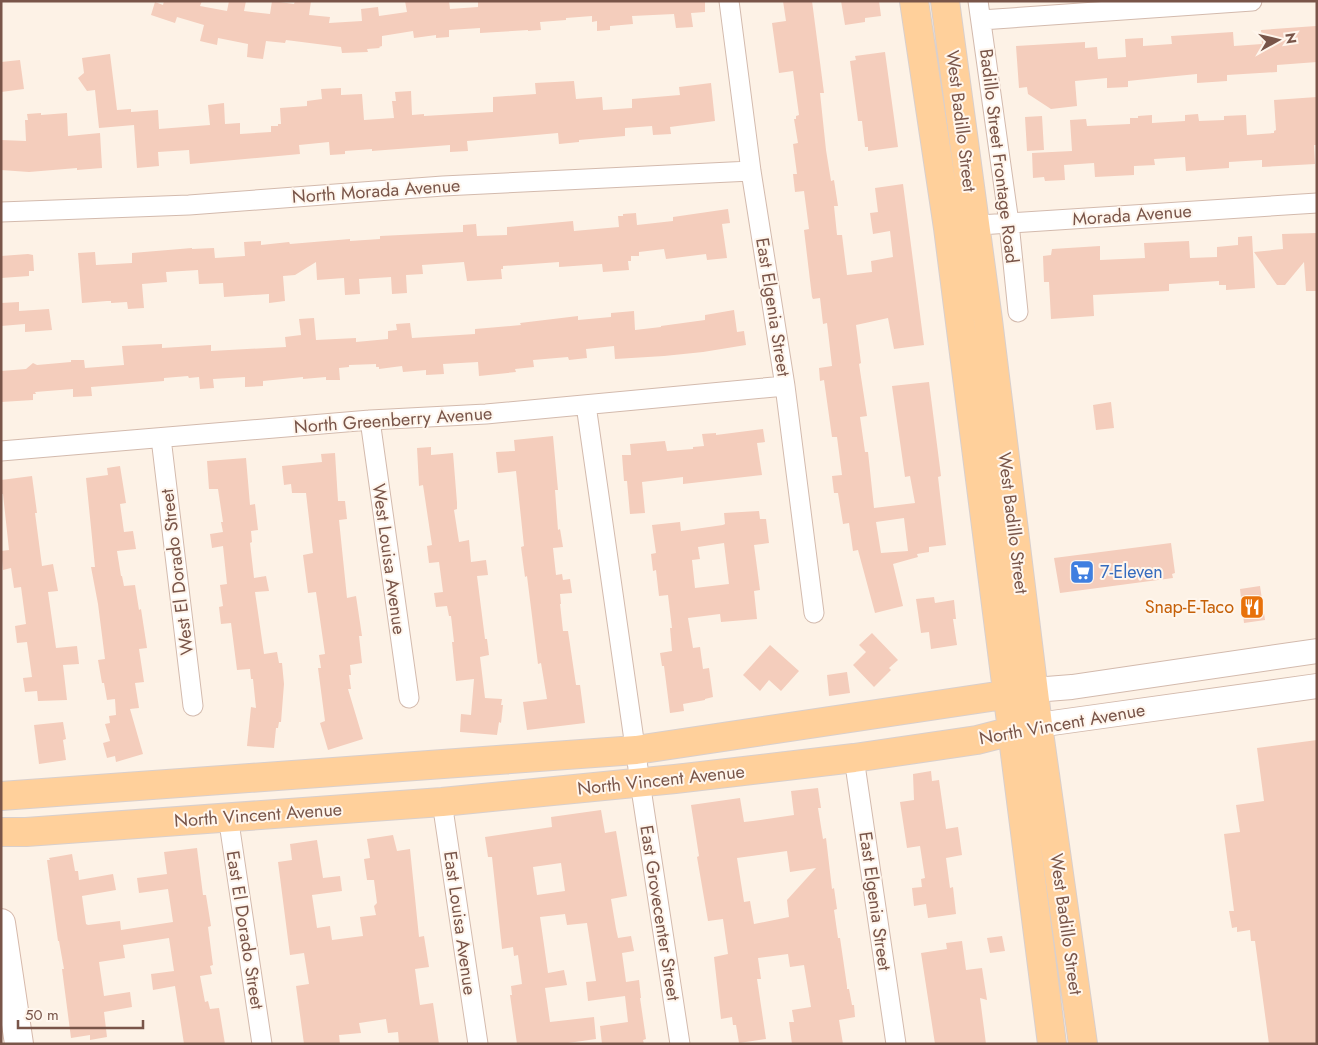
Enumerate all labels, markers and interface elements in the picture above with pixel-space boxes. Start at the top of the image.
north arrow [1253,15,1303,65]
text: N [1280,31,1302,45]
street label: Badillo Street Frontage Road [973,47,1025,265]
street label: West Badillo Street [939,49,983,194]
street label: North Morada Avenue [291,172,461,210]
street label: Morada Avenue [1071,198,1193,232]
street label: East Elgenia Street [749,236,797,379]
street label: North Greenberry Avenue [293,400,493,440]
street label: West Badillo Street [991,451,1035,596]
street label: West Louisa Avenue [366,482,412,636]
street label: West El Dorado Street [154,487,200,657]
supermarket icon: 7-Eleven [1069,559,1095,585]
place label: 7-Eleven [1100,559,1163,585]
place label: Snap-E-Taco [1145,594,1234,620]
restaurant icon: Snap-E-Taco [1239,594,1265,620]
street label: North Vincent Avenue [977,697,1147,751]
street label: North Vincent Avenue [576,758,746,802]
street label: North Vincent Avenue [173,796,343,834]
street label: East Grovecenter Street [633,823,687,1003]
street label: East Elgenia Street [852,830,898,973]
street label: East El Dorado Street [220,849,270,1012]
street label: East Louisa Avenue [437,849,483,997]
street label: West Badillo Street [1043,852,1089,997]
scale bar [18,998,142,1030]
text: 50 m [25,1004,59,1026]

